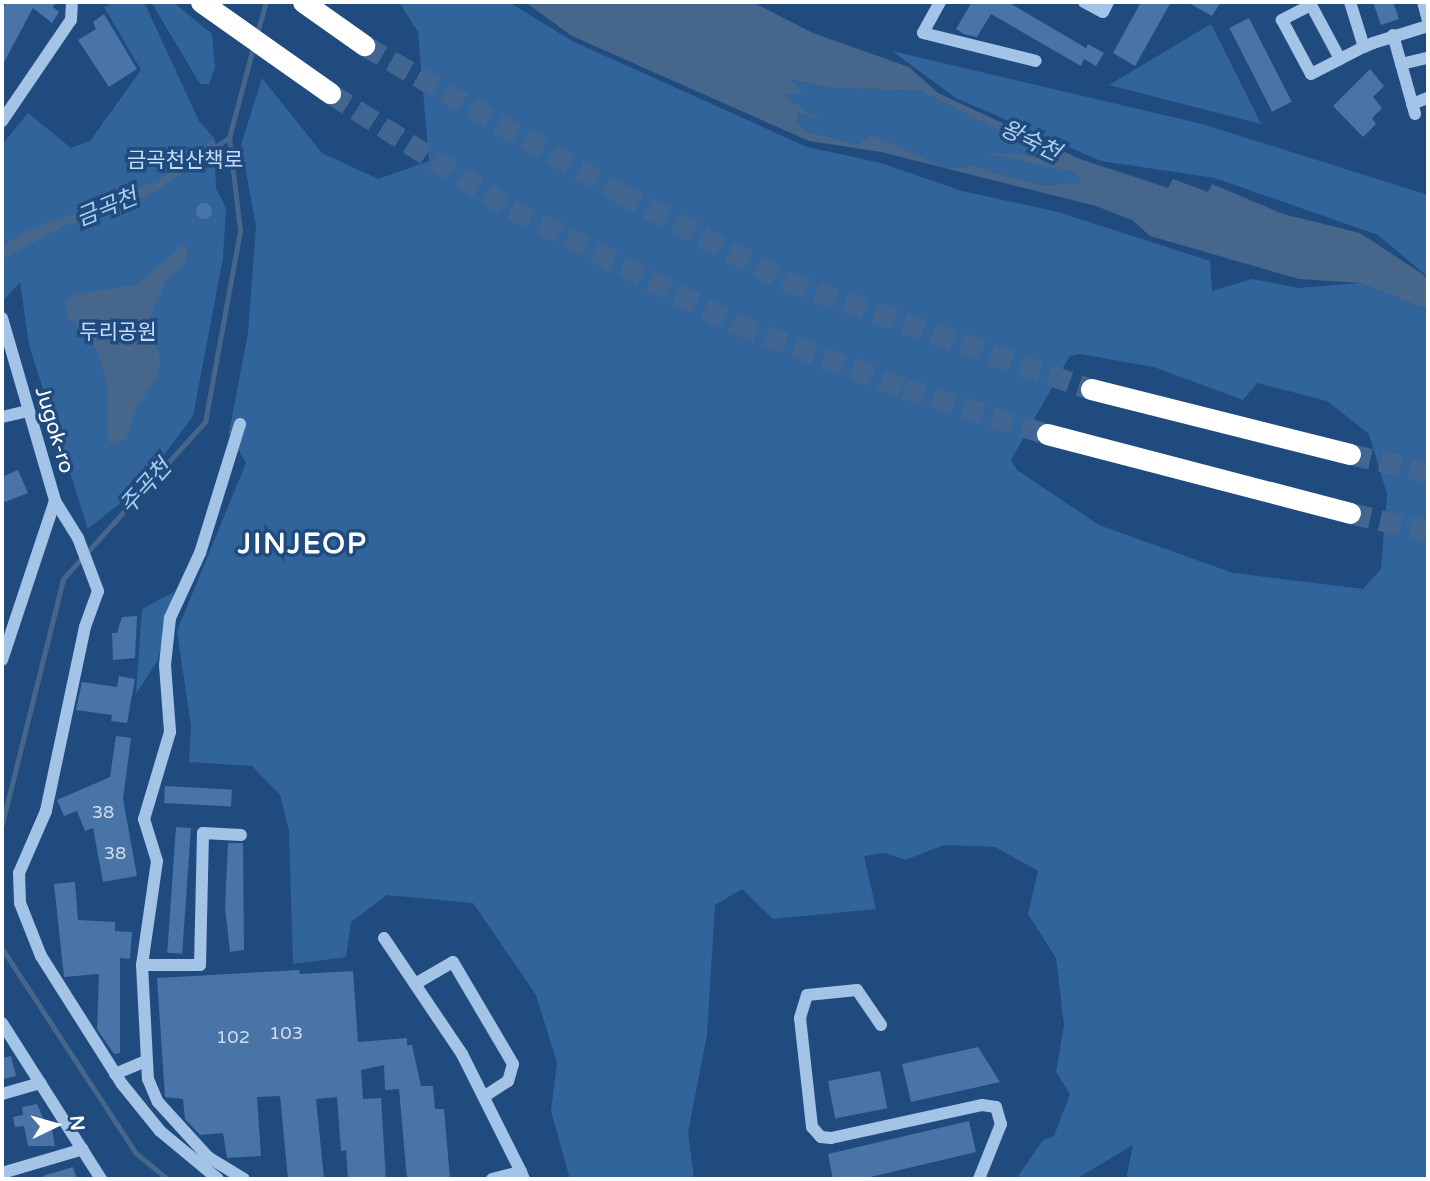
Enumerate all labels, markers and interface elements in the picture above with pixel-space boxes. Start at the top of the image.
water label: 왕숙천 [995,115,1065,167]
park label: 금곡천산책로 [127,148,243,174]
water label: 금곡천 [72,183,142,233]
park label: 두리공원 [79,320,157,346]
street label: Jugok-ro [29,384,79,476]
water label: 주곡천 [115,454,177,520]
district label: JINJEOP [239,527,367,561]
house number: 38 [92,801,114,823]
house number: 38 [104,842,126,864]
house number: 103 [269,1022,303,1044]
house number: 102 [216,1026,250,1048]
north arrow [21,1090,91,1160]
text: N [65,1115,89,1132]

